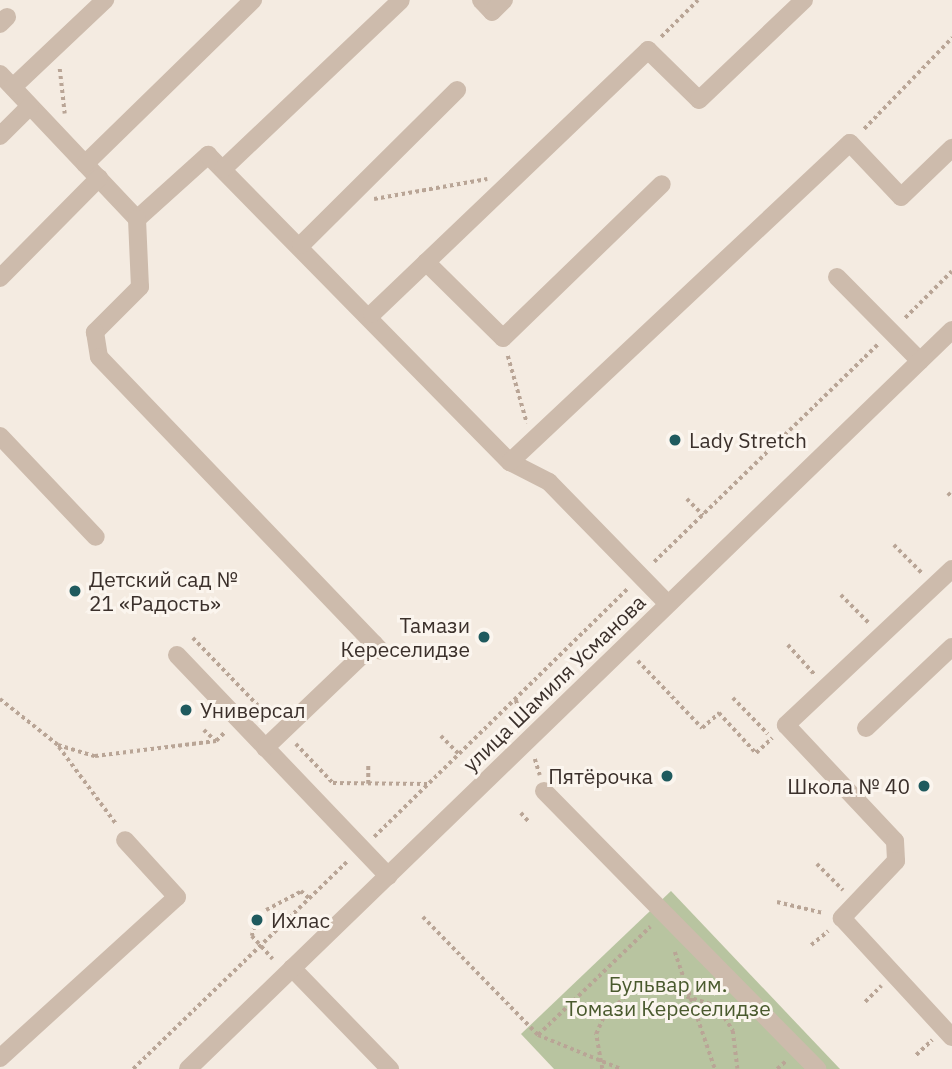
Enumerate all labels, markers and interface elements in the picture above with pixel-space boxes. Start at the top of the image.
place label: Lady Stretch [689,427,807,453]
marker: Lady Stretch [667,432,683,448]
place label: Детский сад № 21 «Радость» [89,566,238,616]
marker: Детский сад № 21 «Радость» [67,583,83,599]
street label: улица Шамиля Усманова [458,589,650,777]
place label: Тамази Кереселидзе [341,612,470,662]
marker: Тамази Кереселидзе [476,629,492,645]
place label: Универсал [200,697,306,723]
marker: Универсал [178,702,194,718]
place label: Пятёрочка [548,763,653,789]
marker: Пятёрочка [659,768,675,784]
place label: Школа № 40 [787,773,910,799]
marker: Школа № 40 [916,778,932,794]
place label: Ихлас [271,907,330,933]
marker: Ихлас [249,912,265,928]
park label: Бульвар им. Томази Кереселидзе [565,971,771,1021]

